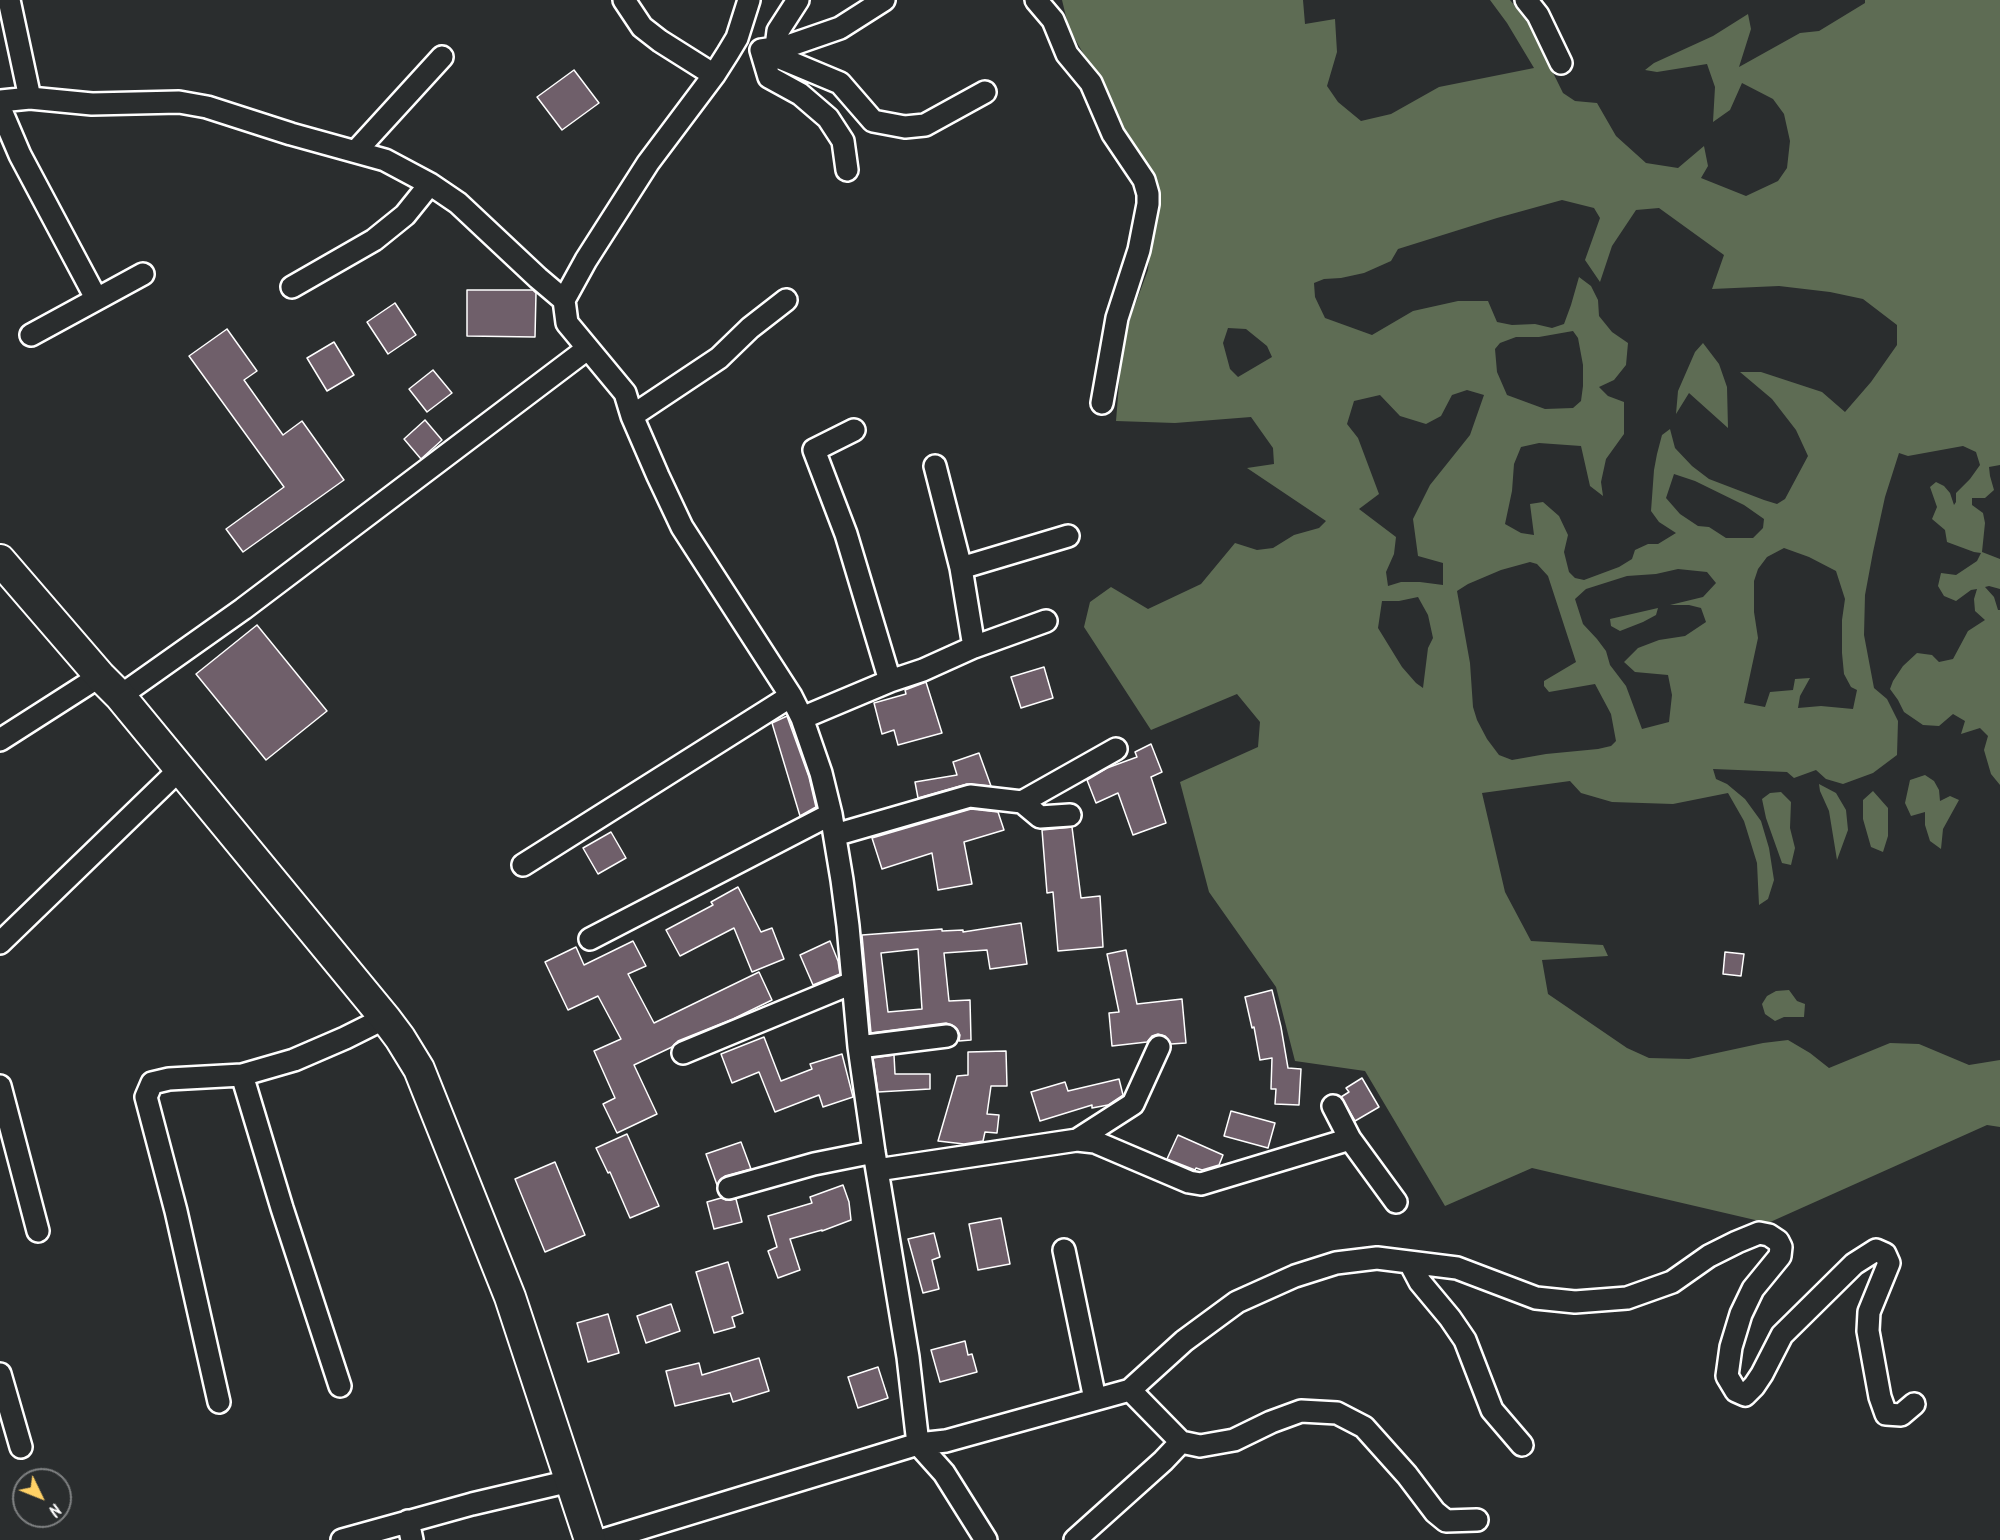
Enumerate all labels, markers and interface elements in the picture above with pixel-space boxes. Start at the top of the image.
north arrow [12,1468,72,1528]
text: N [41,1497,67,1521]

